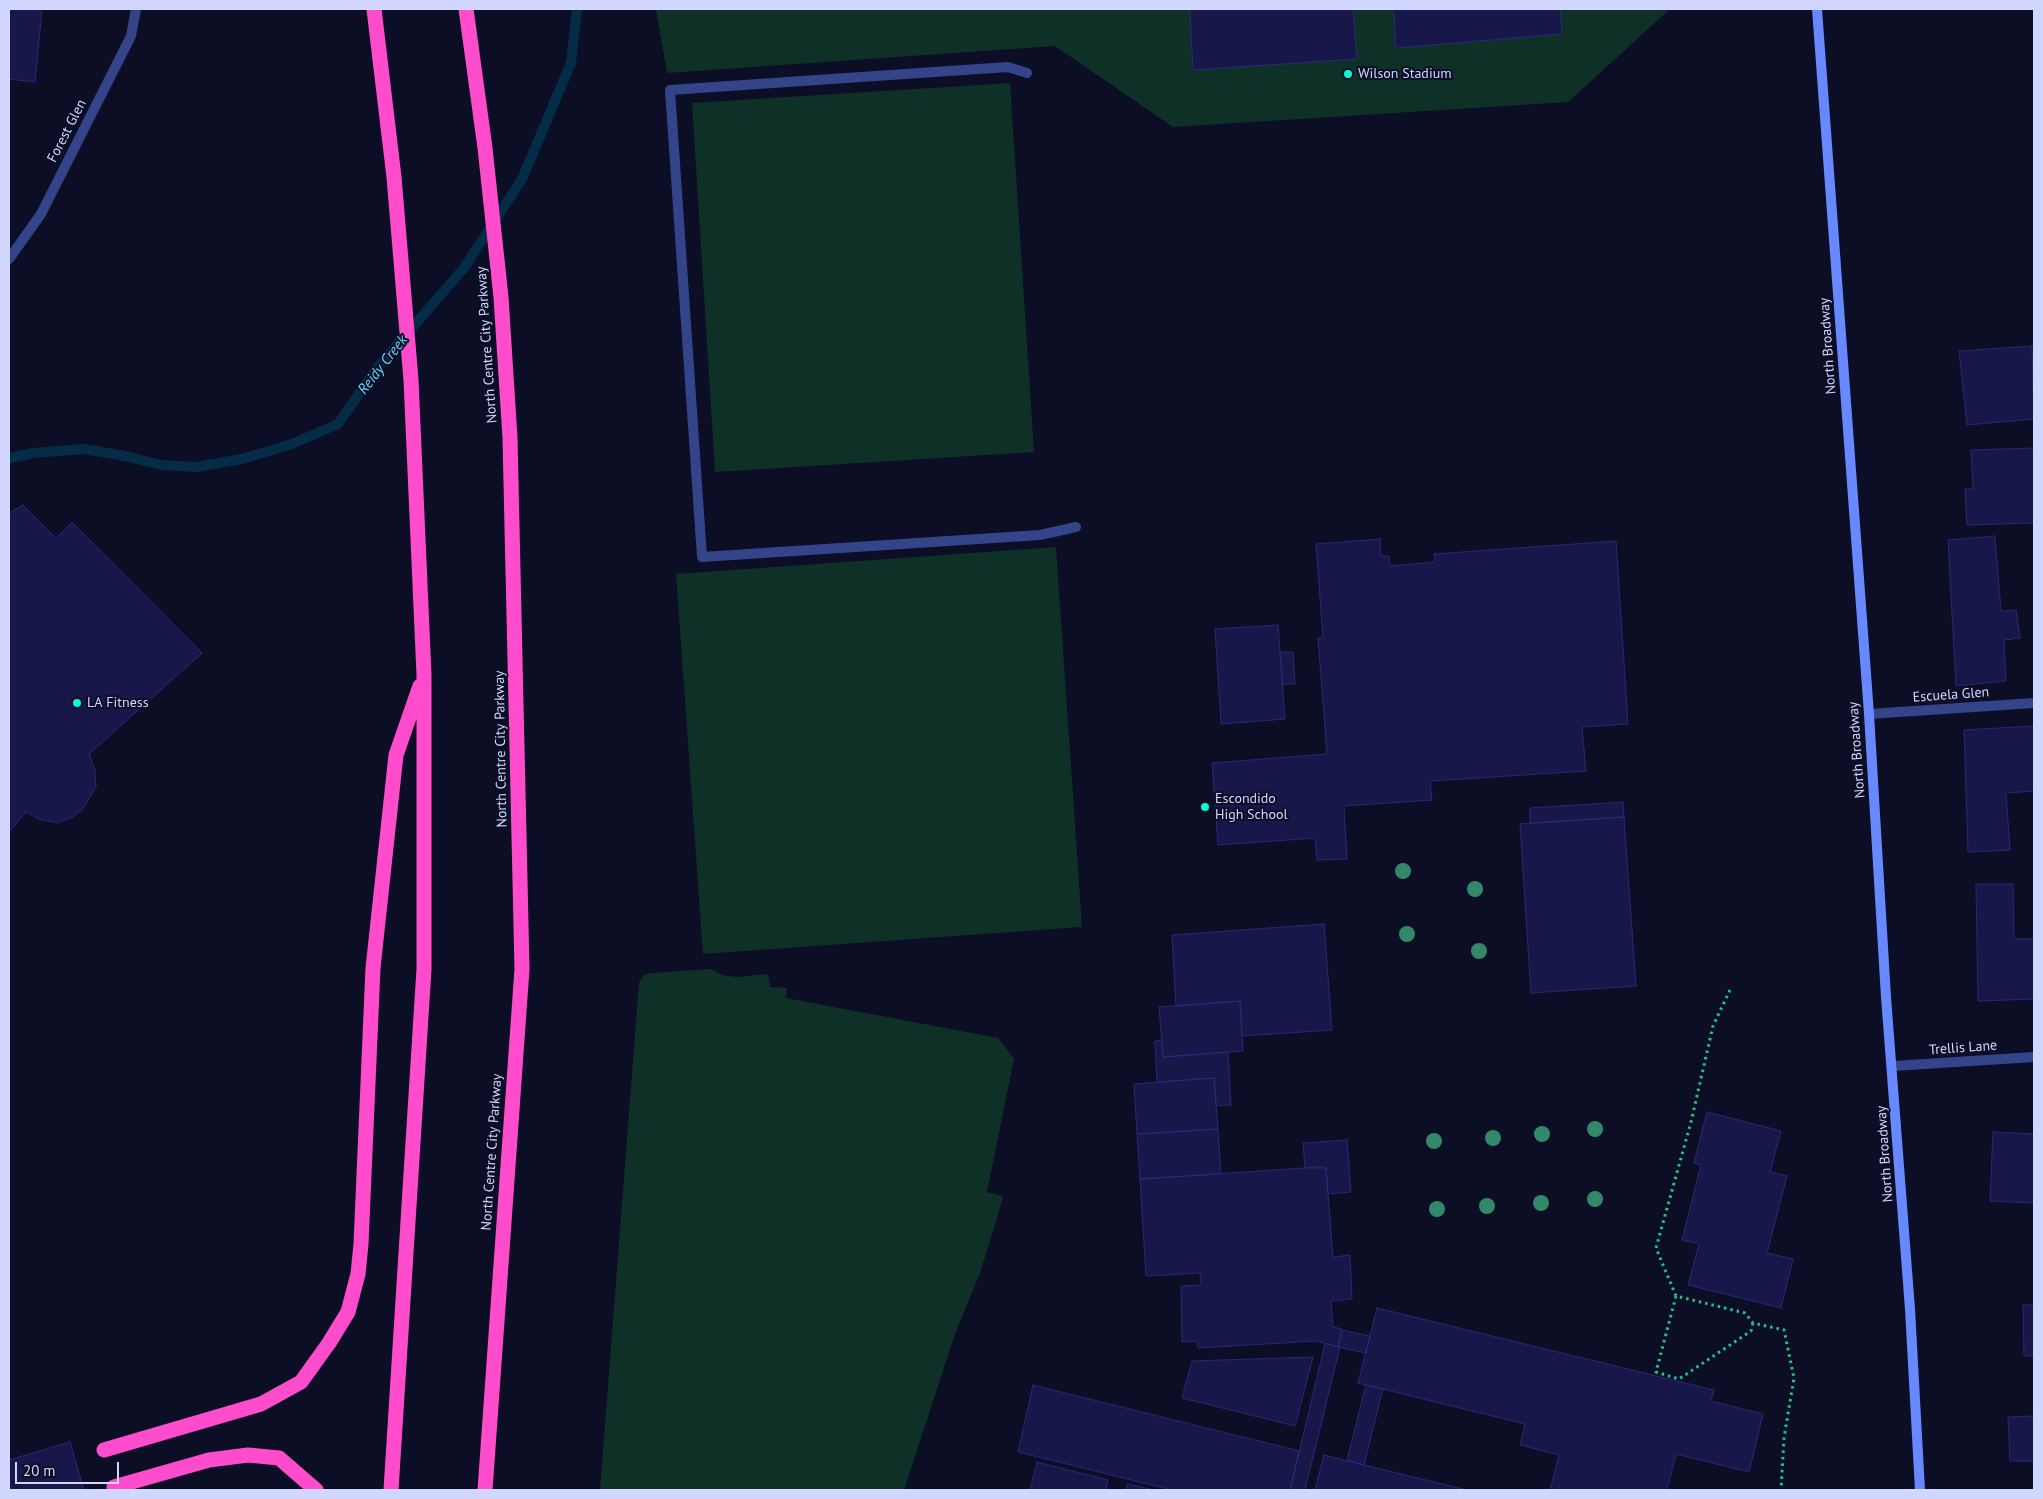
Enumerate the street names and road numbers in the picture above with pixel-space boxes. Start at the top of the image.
street label: Forest Glen [44,97,90,165]
street label: North Centre City Parkway [473,266,501,424]
street label: North Broadway [1816,297,1840,395]
street label: North Centre City Parkway [491,670,511,828]
street label: Escuela Glen [1912,684,1990,706]
street label: North Broadway [1845,701,1869,799]
street label: Trellis Lane [1928,1037,1998,1059]
street label: North Centre City Parkway [478,1073,506,1231]
street label: North Broadway [1873,1105,1897,1203]

